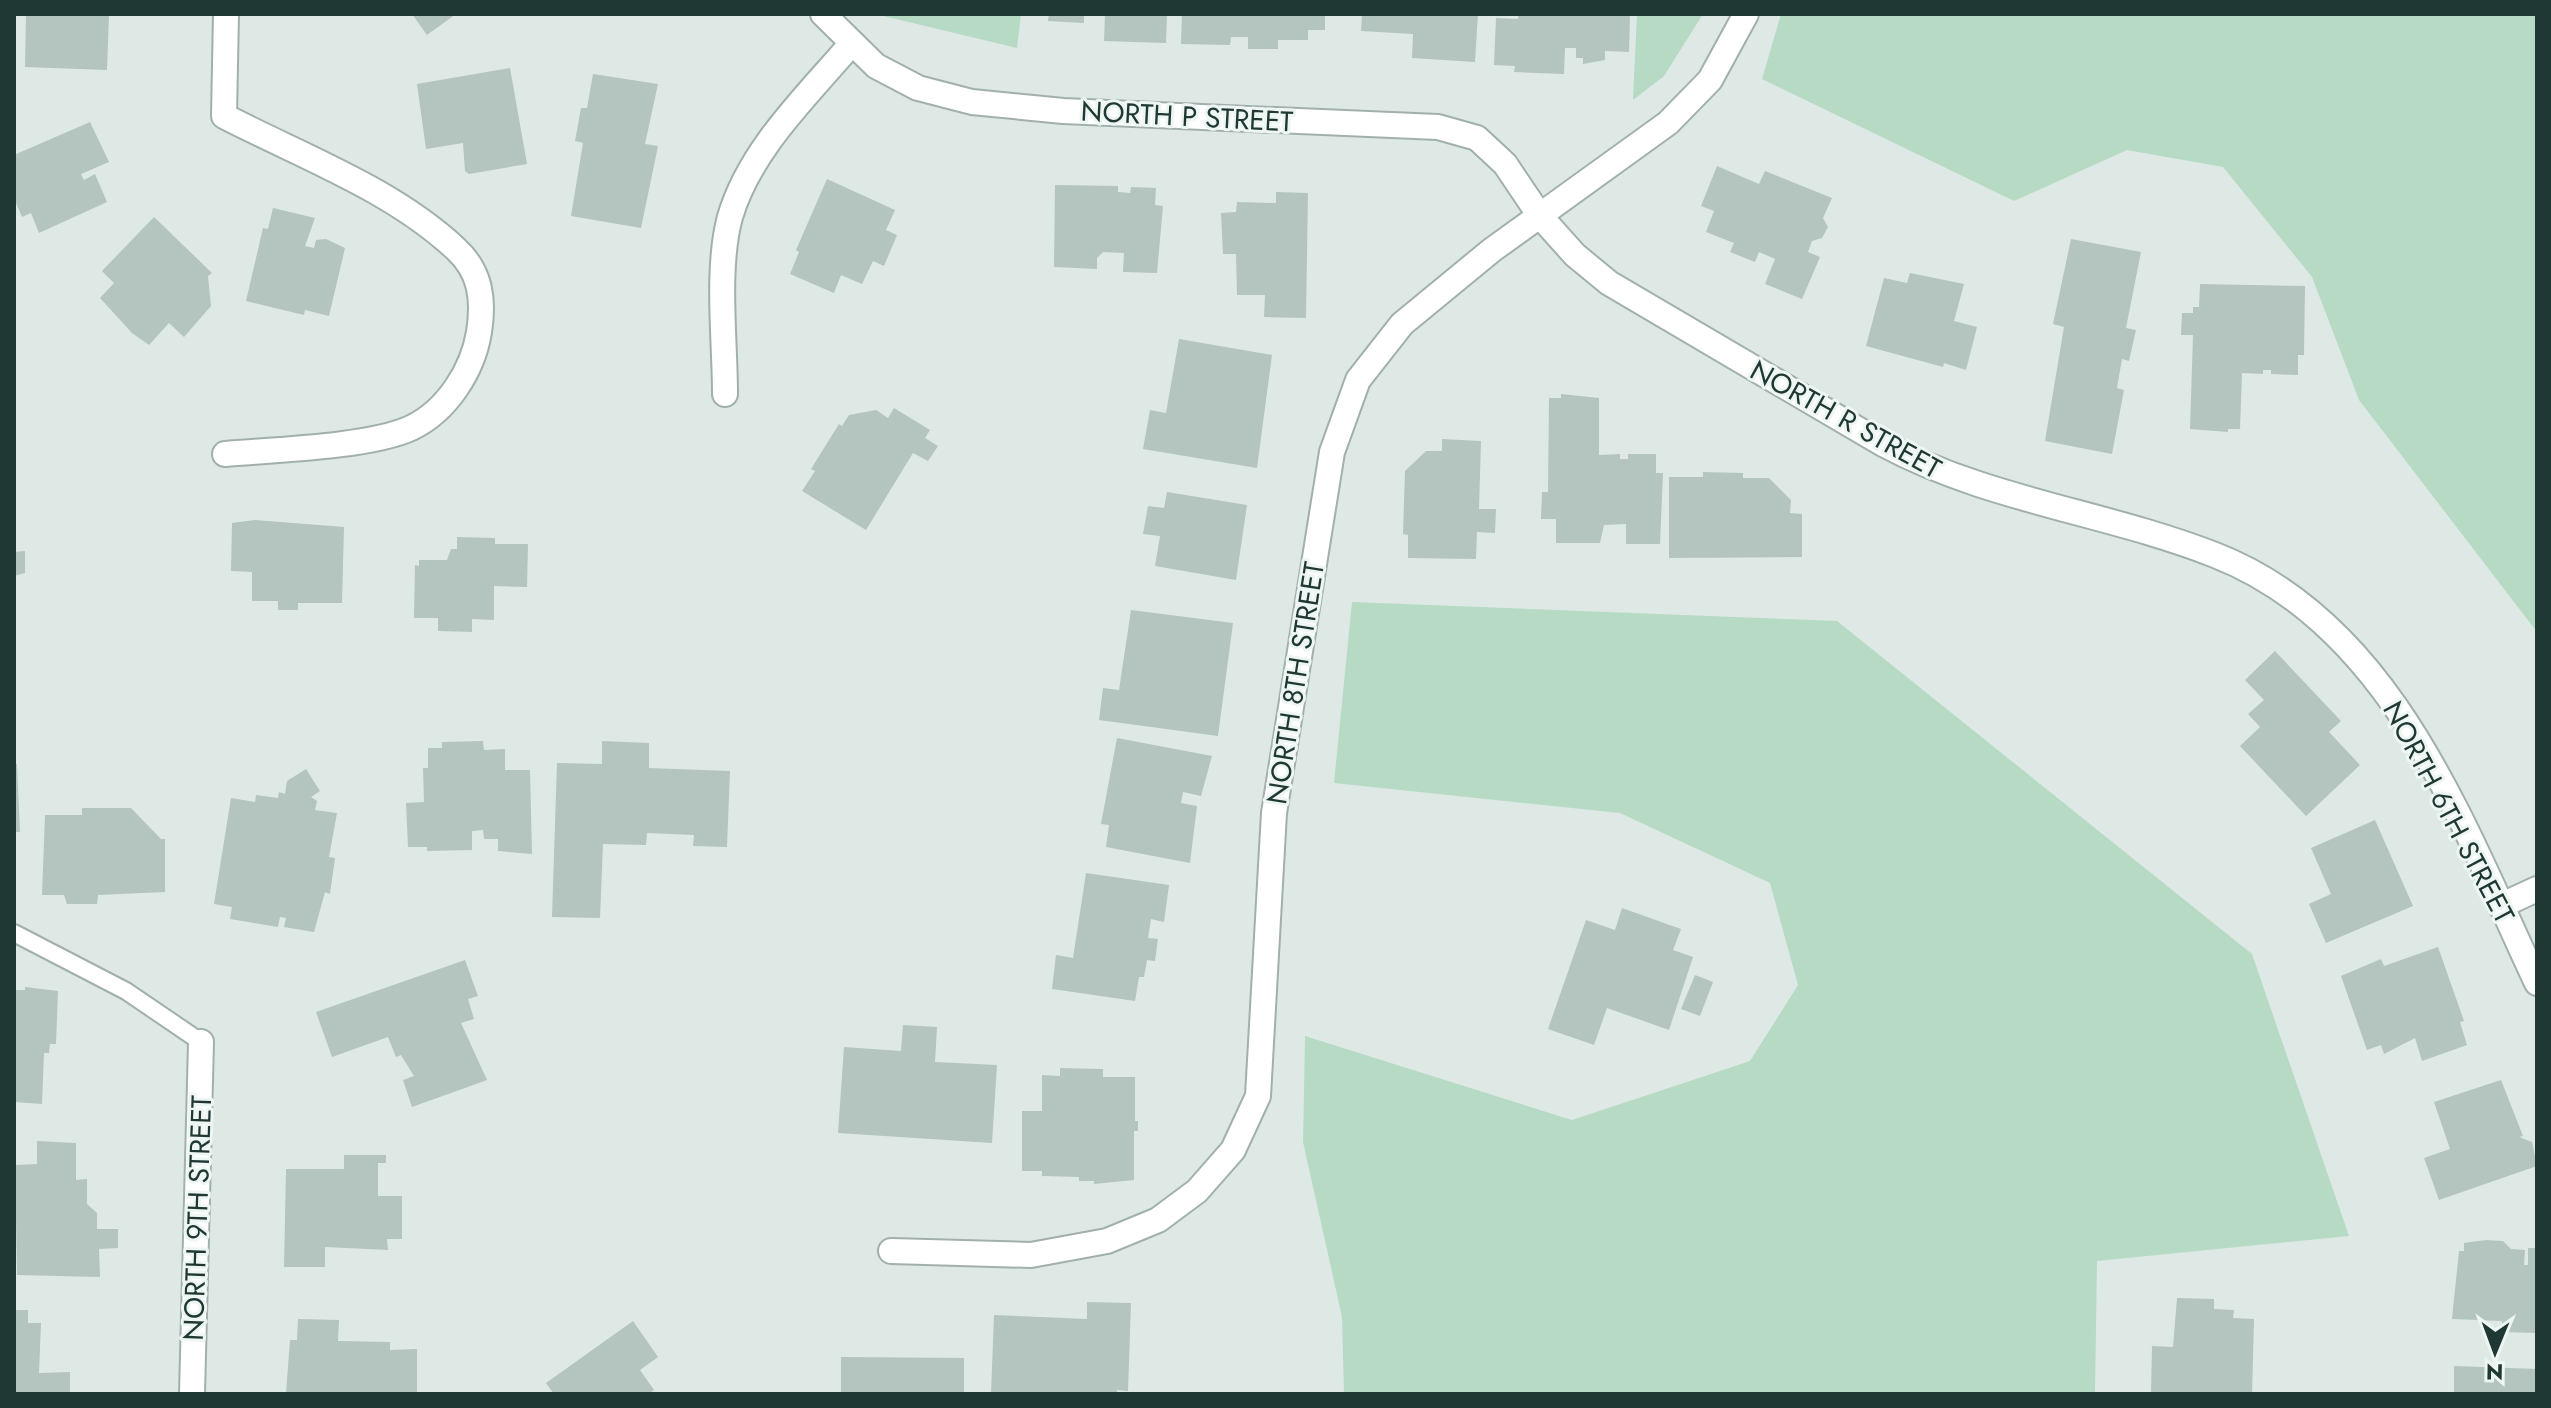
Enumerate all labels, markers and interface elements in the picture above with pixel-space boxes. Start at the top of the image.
street label: NORTH P STREET [1080,90,1294,143]
street label: NORTH R STREET [1743,350,1949,489]
street label: NORTH 8TH STREET [1256,559,1335,807]
street label: NORTH 6TH STREET [2373,694,2524,931]
street label: NORTH 9TH STREET [173,1095,222,1341]
north arrow [2455,1312,2535,1392]
text: N [2486,1356,2504,1388]

